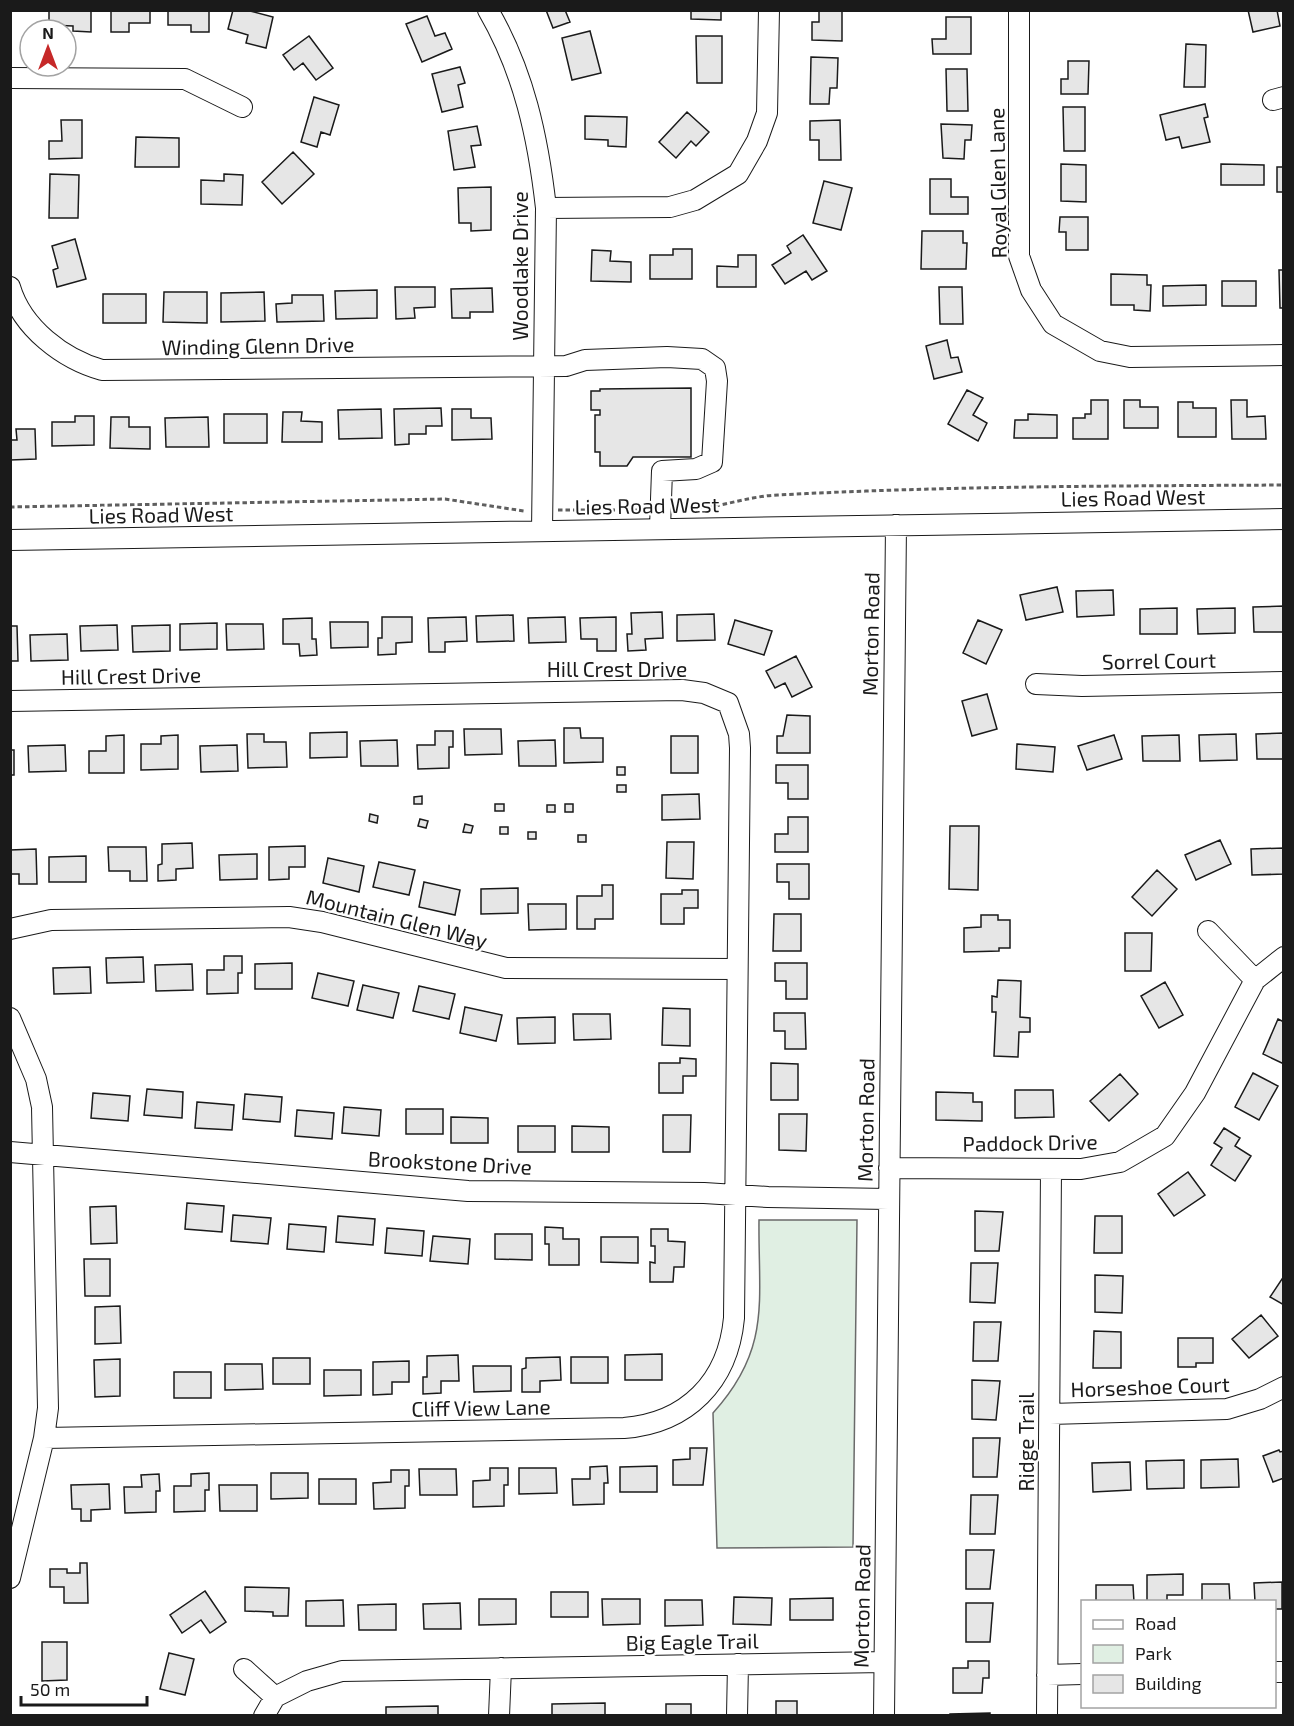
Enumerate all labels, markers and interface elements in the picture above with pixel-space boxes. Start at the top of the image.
north arrow [18,18,78,78]
text: N [42,23,54,42]
street label: Royal Glen Lane [983,107,1011,259]
street label: Woodlake Drive [507,191,532,341]
street label: Winding Glenn Drive [161,331,355,359]
street label: Lies Road West [1060,483,1206,511]
street label: Lies Road West [574,491,720,519]
street label: Lies Road West [88,500,234,528]
street label: Morton Road [856,572,884,696]
street label: Sorrel Court [1102,647,1216,673]
street label: Hill Crest Drive [547,656,687,681]
street label: Hill Crest Drive [61,661,201,689]
street label: Mountain Glen Way [304,883,490,953]
street label: Morton Road [851,1058,879,1182]
street label: Paddock Drive [962,1128,1098,1156]
street label: Brookstone Drive [367,1145,533,1179]
street label: Horseshoe Court [1070,1371,1230,1401]
street label: Ridge Trail [1013,1392,1038,1491]
street label: Cliff View Lane [411,1393,551,1421]
street label: Morton Road [847,1544,875,1668]
legend [1081,1600,1276,1708]
text: Road [1135,1612,1176,1634]
street label: Big Eagle Trail [625,1627,759,1655]
text: Park [1135,1642,1172,1664]
scale bar [21,1669,147,1707]
text: Building [1135,1672,1202,1694]
text: 50 m [30,1678,70,1700]

